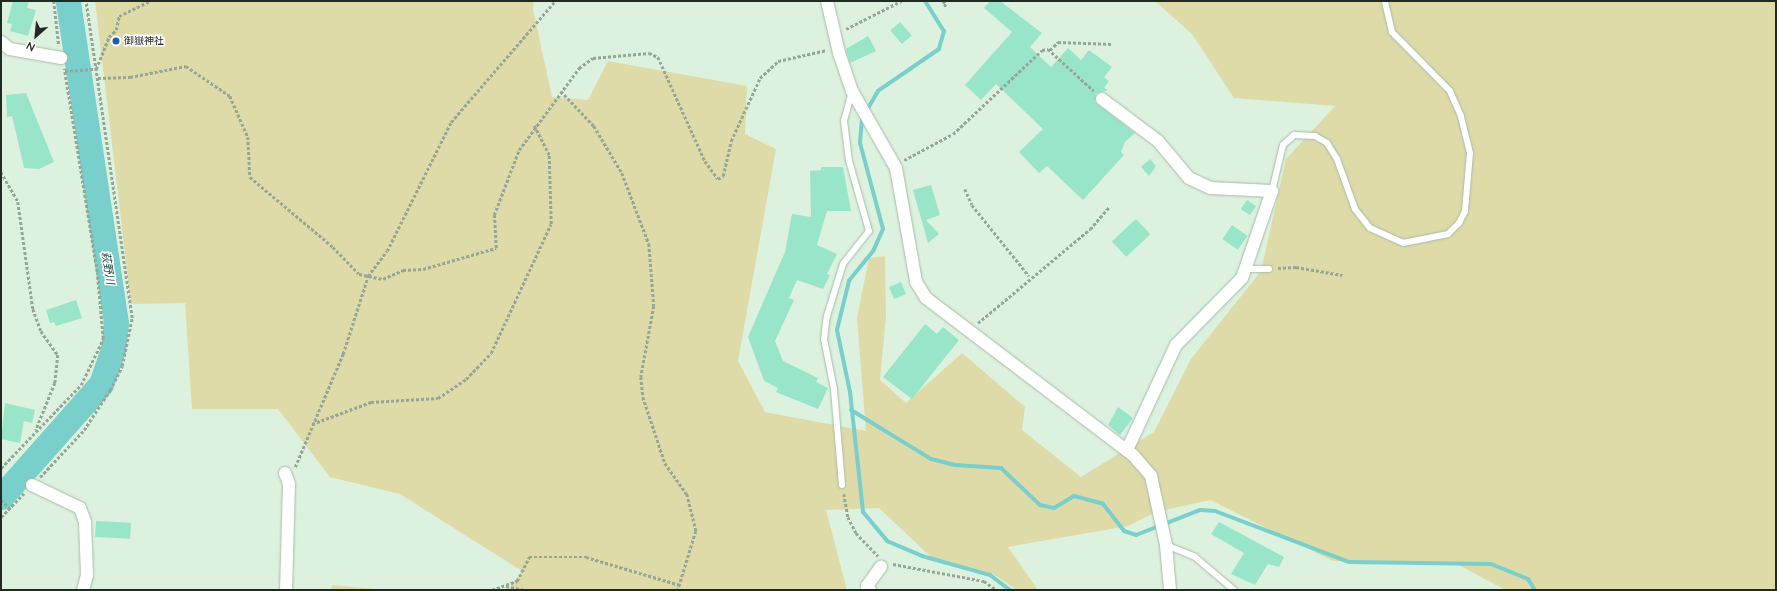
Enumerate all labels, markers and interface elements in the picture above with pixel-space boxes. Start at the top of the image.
north arrow [16,16,56,56]
place label: 御嶽神社 [124,35,164,47]
marker: 御嶽神社 [111,36,121,46]
text: N [24,39,37,55]
water label: 萩野川 [99,251,117,285]

